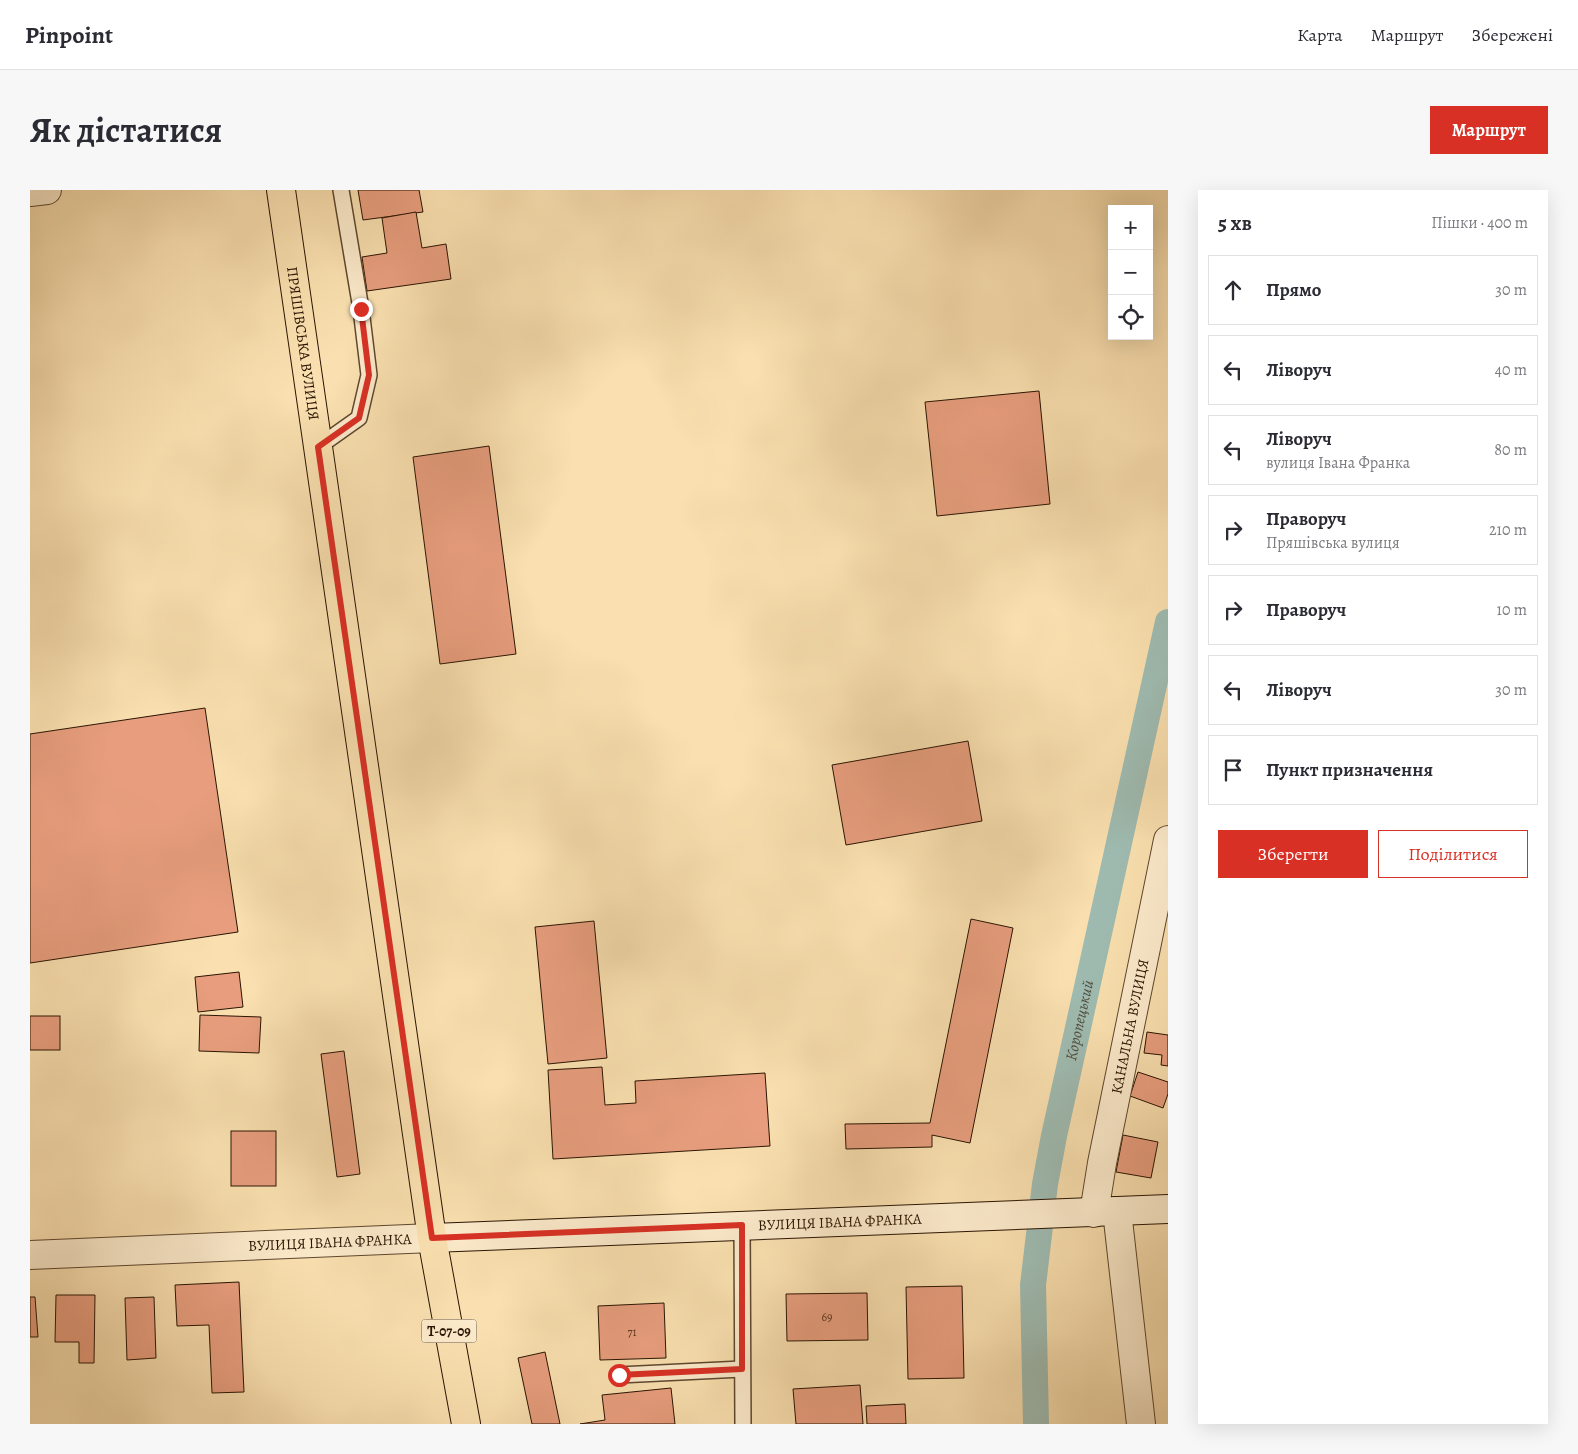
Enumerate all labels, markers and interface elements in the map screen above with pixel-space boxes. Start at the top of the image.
text: Pinpoint [25,19,113,51]
text: Карта [1297,23,1343,47]
text: Маршрут [1371,23,1444,47]
text: Збережені [1472,23,1553,47]
text: Як дістатися [30,106,222,154]
button: Маршрут [1430,106,1548,154]
map controls [1108,205,1153,340]
button: + [1108,205,1153,250]
text: 5 хв [1218,209,1252,237]
text: Пішки · 400 m [1431,212,1528,234]
button: − [1108,250,1153,295]
street label: ПРЯШІВСЬКА ВУЛИЦЯ [282,265,324,422]
icon: ahead [1219,276,1247,304]
text: Прямо [1266,277,1321,303]
text: 30 m [1495,279,1527,301]
button: locate [1108,295,1153,340]
route end [350,298,373,321]
icon: left [1219,356,1247,384]
text: Ліворуч [1266,357,1332,383]
text: 40 m [1495,359,1527,381]
text: Ліворуч [1266,426,1332,452]
icon: left [1219,436,1247,464]
text: 80 m [1494,439,1527,461]
text: вулиця Івана Франка [1266,452,1410,474]
text: Праворуч [1266,506,1346,532]
icon: right [1219,516,1247,544]
text: 210 m [1489,519,1527,541]
text: Пряшівська вулиця [1266,532,1400,554]
icon: right [1219,596,1247,624]
text: Праворуч [1266,597,1346,623]
text: 10 m [1497,599,1527,621]
icon: left [1219,676,1247,704]
text: Ліворуч [1266,677,1332,703]
text: 30 m [1495,679,1527,701]
icon: arrive [1219,756,1247,784]
text: Пункт призначення [1266,757,1433,783]
button: Зберегти [1218,830,1368,878]
button: Поділитися [1378,830,1528,878]
street label: КАНАЛЬНА ВУЛИЦЯ [1106,957,1153,1096]
water label: Коропецький [1060,978,1099,1063]
street label: ВУЛИЦЯ ІВАНА ФРАНКА [758,1209,922,1235]
street label: ВУЛИЦЯ ІВАНА ФРАНКА [248,1229,412,1256]
house number: 69 [821,1309,833,1325]
road number: Т-07-09 [422,1320,476,1342]
house number: 71 [627,1324,637,1340]
route start [608,1364,631,1387]

